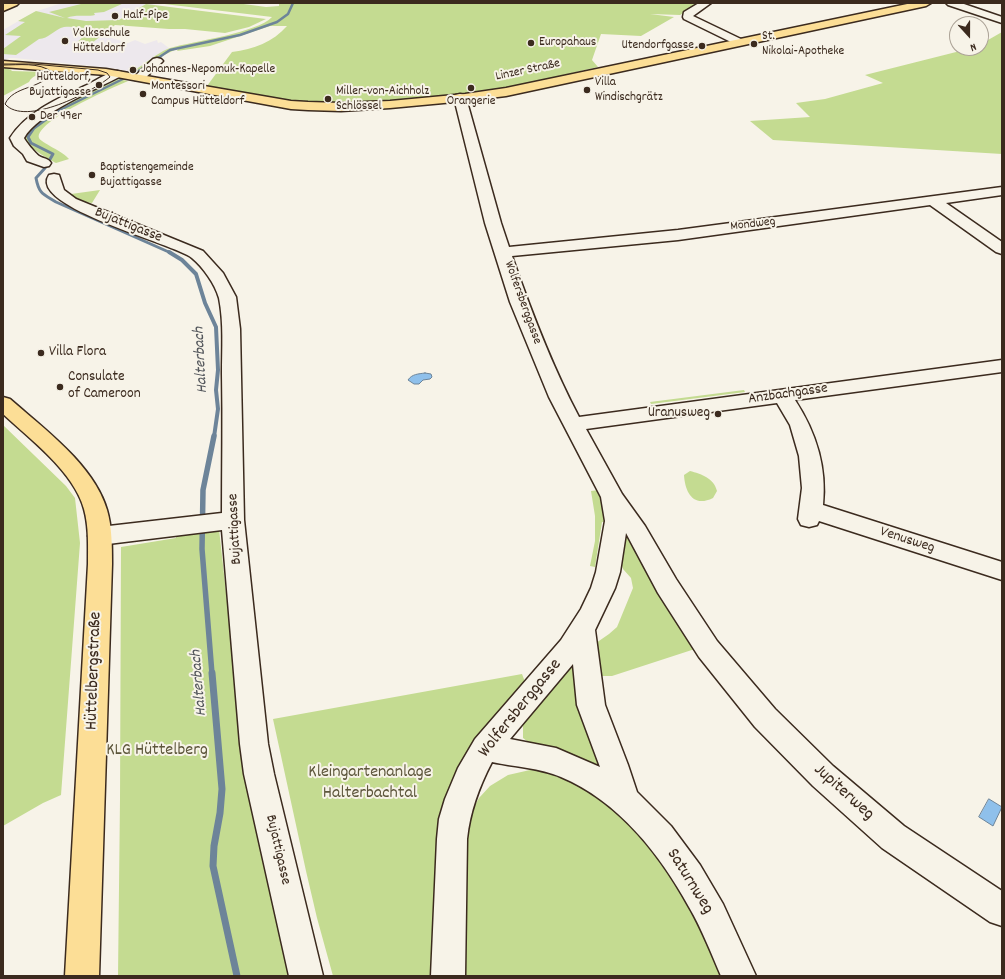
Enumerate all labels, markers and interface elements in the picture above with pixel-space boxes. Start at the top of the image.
place label: Half-Pipe [123,8,168,24]
marker: Half-Pipe [110,11,120,21]
north arrow [949,16,989,56]
place label: Volksschule Hütteldorf [73,26,130,57]
place label: St. Nikolai-Apotheke [762,29,844,60]
place label: Europahaus [539,35,596,51]
marker: Volksschule Hütteldorf [60,36,70,46]
marker: Europahaus [526,38,536,48]
place label: Utendorfgasse [621,38,694,54]
text: N [968,38,978,55]
marker: St. Nikolai-Apotheke [749,39,759,49]
marker: Utendorfgasse [697,41,707,51]
street label: Linzer Straße [494,57,562,85]
place label: Johannes-Nepomuk-Kapelle [141,62,275,78]
marker: Johannes-Nepomuk-Kapelle [128,65,138,75]
place label: Hütteldorf, Bujattigasse [29,70,91,101]
place label: Villa Windischgrätz [595,75,663,106]
place label: Montessori Campus Hütteldorf [151,79,244,110]
marker: Hütteldorf, Bujattigasse [94,80,104,90]
marker: Orangerie [466,83,476,93]
place label: Miller-von-Aichholz Schlössel [336,84,429,115]
marker: Villa Windischgrätz [582,85,592,95]
marker: Montessori Campus Hütteldorf [138,89,148,99]
marker: Miller-von-Aichholz Schlössel [323,94,333,104]
place label: Orangerie [447,94,495,110]
place label: Der 49er [40,109,82,125]
marker: Der 49er [27,112,37,122]
place label: Baptistengemeinde Bujattigasse [100,160,194,191]
marker: Baptistengemeinde Bujattigasse [87,170,97,180]
street label: Bujattigasse [92,204,164,248]
street label: Mondweg [730,214,776,236]
street label: Wolfersberggasse [500,259,544,347]
water label: Halterbach [191,326,213,394]
place label: Villa Flora [49,344,106,362]
marker: Villa Flora [36,348,46,358]
place label: Consulate of Cameroon [68,369,141,404]
street label: Anzbachgasse [747,381,829,409]
marker: Consulate of Cameroon [55,382,65,392]
place label: Uranusweg [648,405,710,423]
marker: Uranusweg [713,409,723,419]
street label: Bujattigasse [225,493,247,565]
street label: Venusweg [877,524,937,558]
street label: Hüttelbergstraße [82,611,108,731]
water label: Halterbach [188,649,212,717]
street label: Wolfersberggasse [475,655,567,763]
park label: KLG Hüttelberg [106,741,208,763]
street label: Jupiterweg [808,760,878,826]
park label: Kleingartenanlage Halterbachtal [308,763,432,806]
street label: Bujattigasse [260,813,294,887]
street label: Saturnweg [660,845,718,919]

